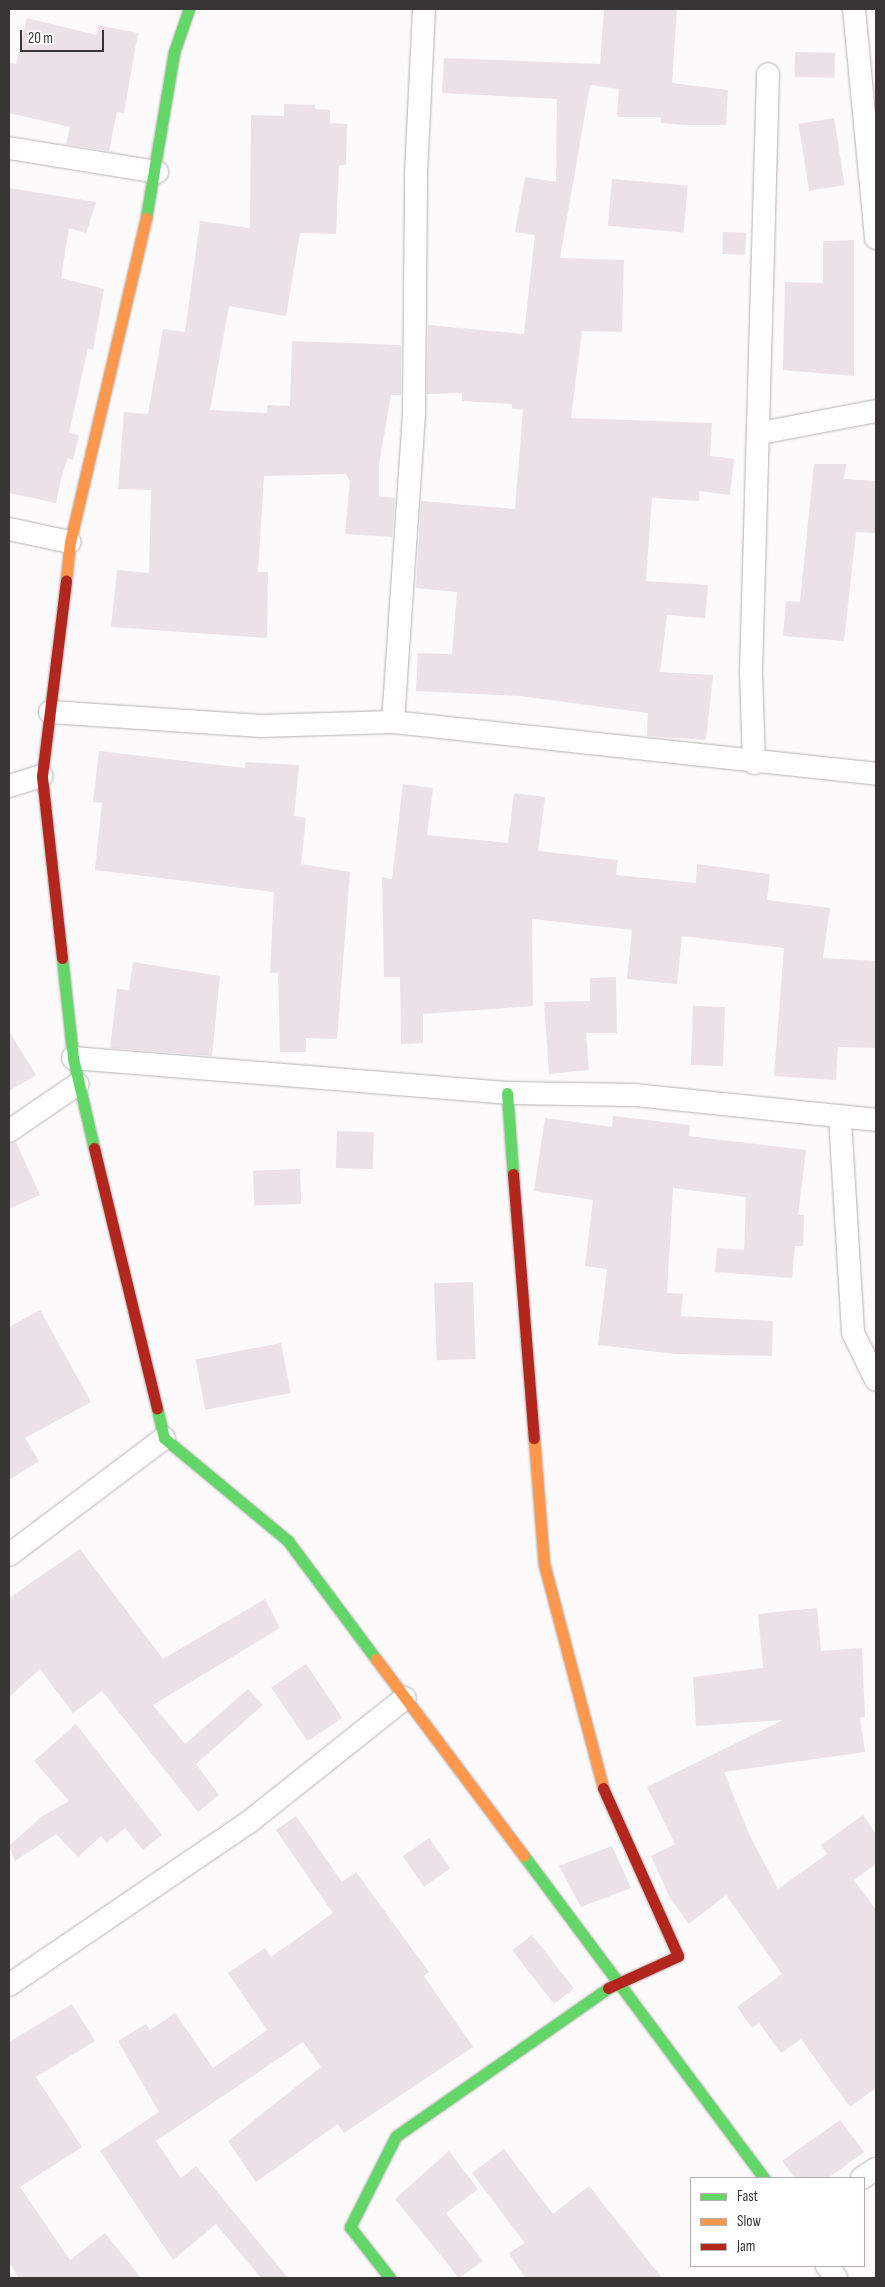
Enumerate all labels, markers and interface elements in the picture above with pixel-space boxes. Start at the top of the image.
scale bar [22,20,106,52]
text: 20 m [28,29,53,48]
legend [690,2177,865,2267]
text: Fast [737,2187,758,2206]
text: Slow [737,2212,761,2231]
text: Jam [737,2237,755,2256]

